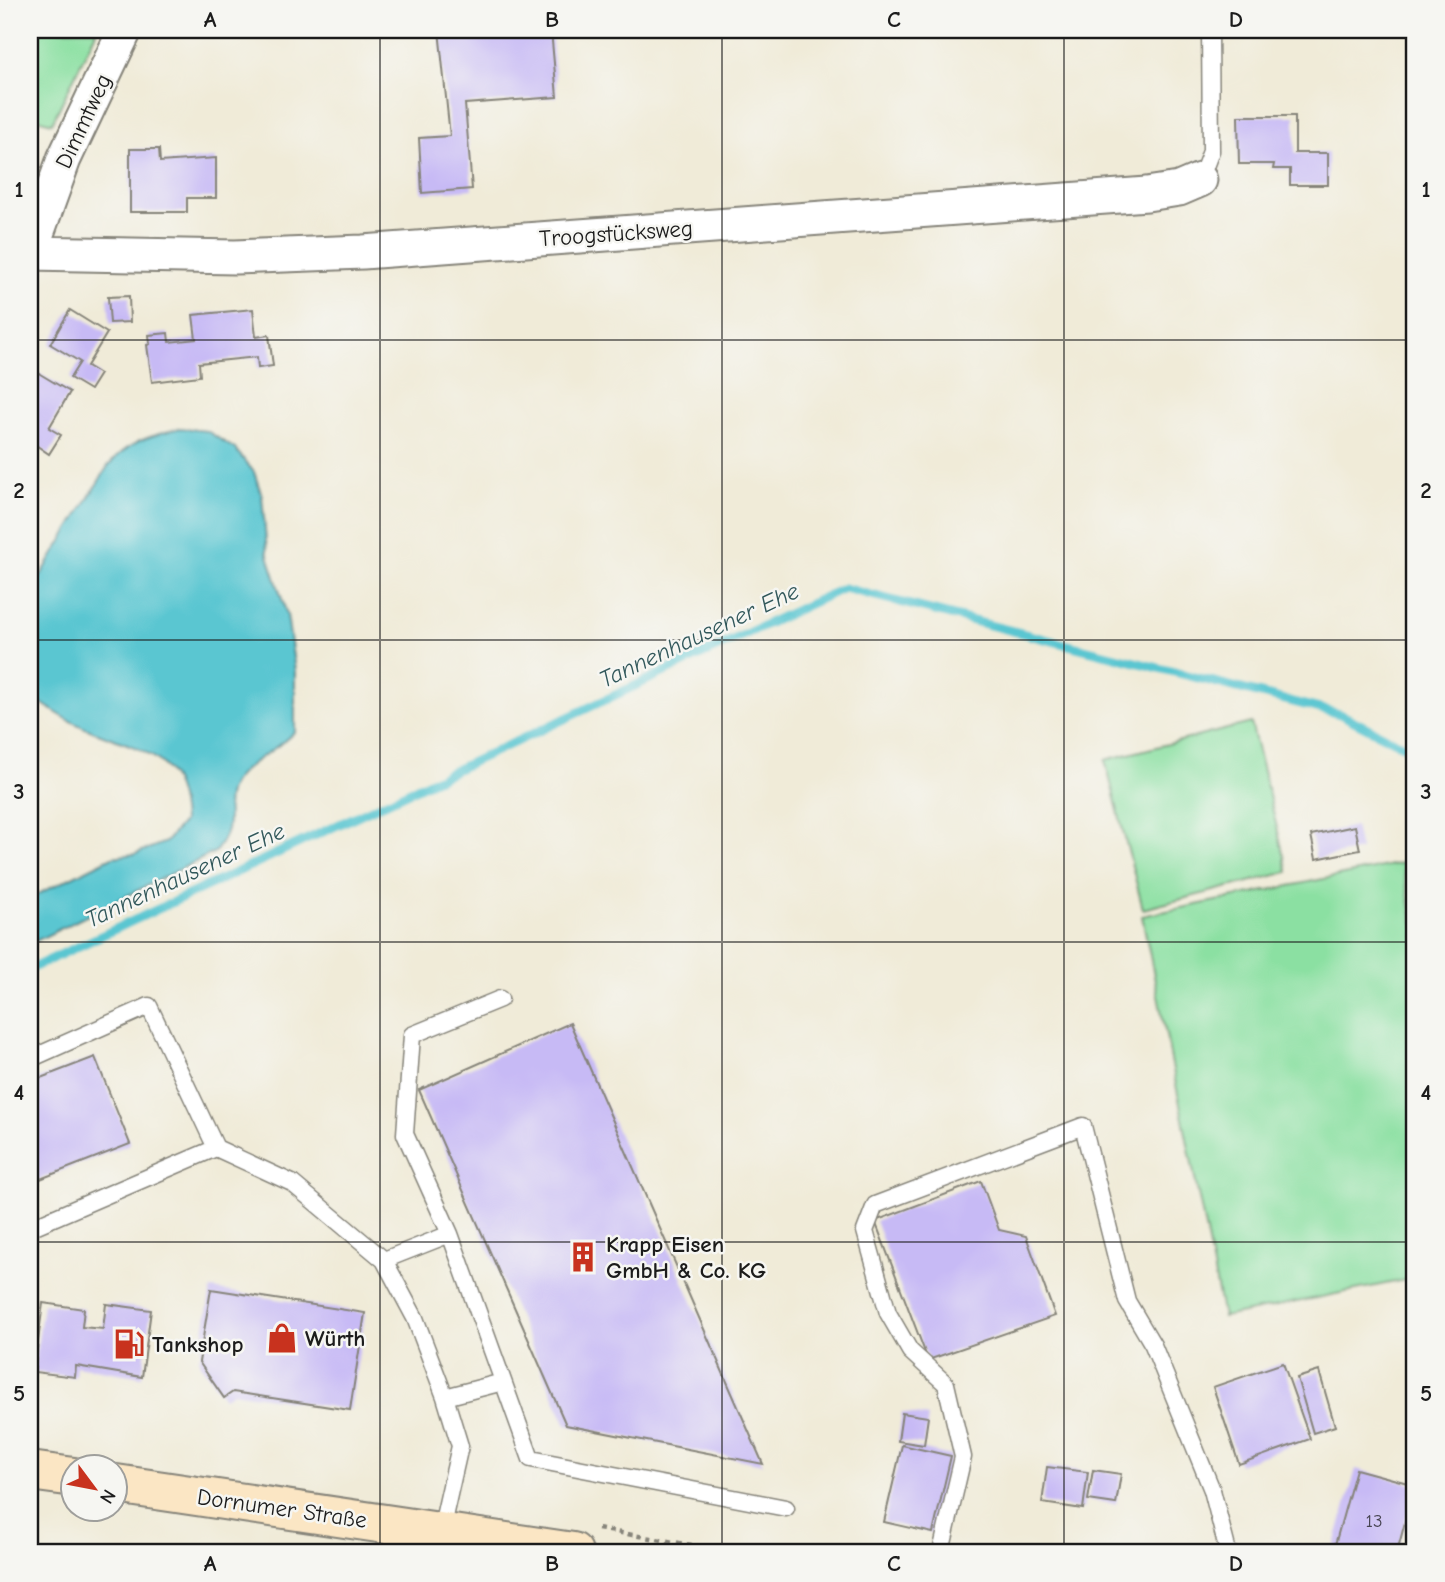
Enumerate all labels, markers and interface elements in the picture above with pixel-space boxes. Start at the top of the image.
text: A [204,6,217,33]
text: B [545,6,559,33]
text: C [887,6,901,33]
text: D [1229,6,1243,33]
street label: Dimmtweg [50,70,117,173]
text: 1 [14,176,24,203]
text: 1 [1421,176,1431,203]
street label: Troogstücksweg [538,215,694,252]
text: 2 [13,477,25,504]
text: 2 [1420,477,1432,504]
water label: Tannenhausener Ehe [595,576,803,694]
text: 3 [13,778,25,805]
text: 3 [1420,778,1432,805]
water label: Tannenhausener Ehe [81,816,289,934]
text: 4 [14,1079,25,1106]
text: 4 [1421,1079,1432,1106]
place label: Krapp Eisen GmbH & Co. KG [606,1231,766,1284]
building icon: Krapp Eisen GmbH & Co. KG [566,1240,600,1274]
shop icon: Würth [265,1321,299,1355]
place label: Würth [305,1325,365,1352]
fuel station icon: Tankshop [112,1327,146,1361]
place label: Tankshop [152,1331,243,1358]
text: 5 [13,1380,25,1407]
text: 5 [1420,1380,1432,1407]
north arrow [60,1452,130,1522]
street label: Dornumer Straße [195,1483,369,1534]
text: N [95,1485,120,1508]
house number: 13 [1365,1510,1383,1532]
text: A [204,1550,217,1577]
text: B [545,1550,559,1577]
text: C [887,1550,901,1577]
text: D [1229,1550,1243,1577]

